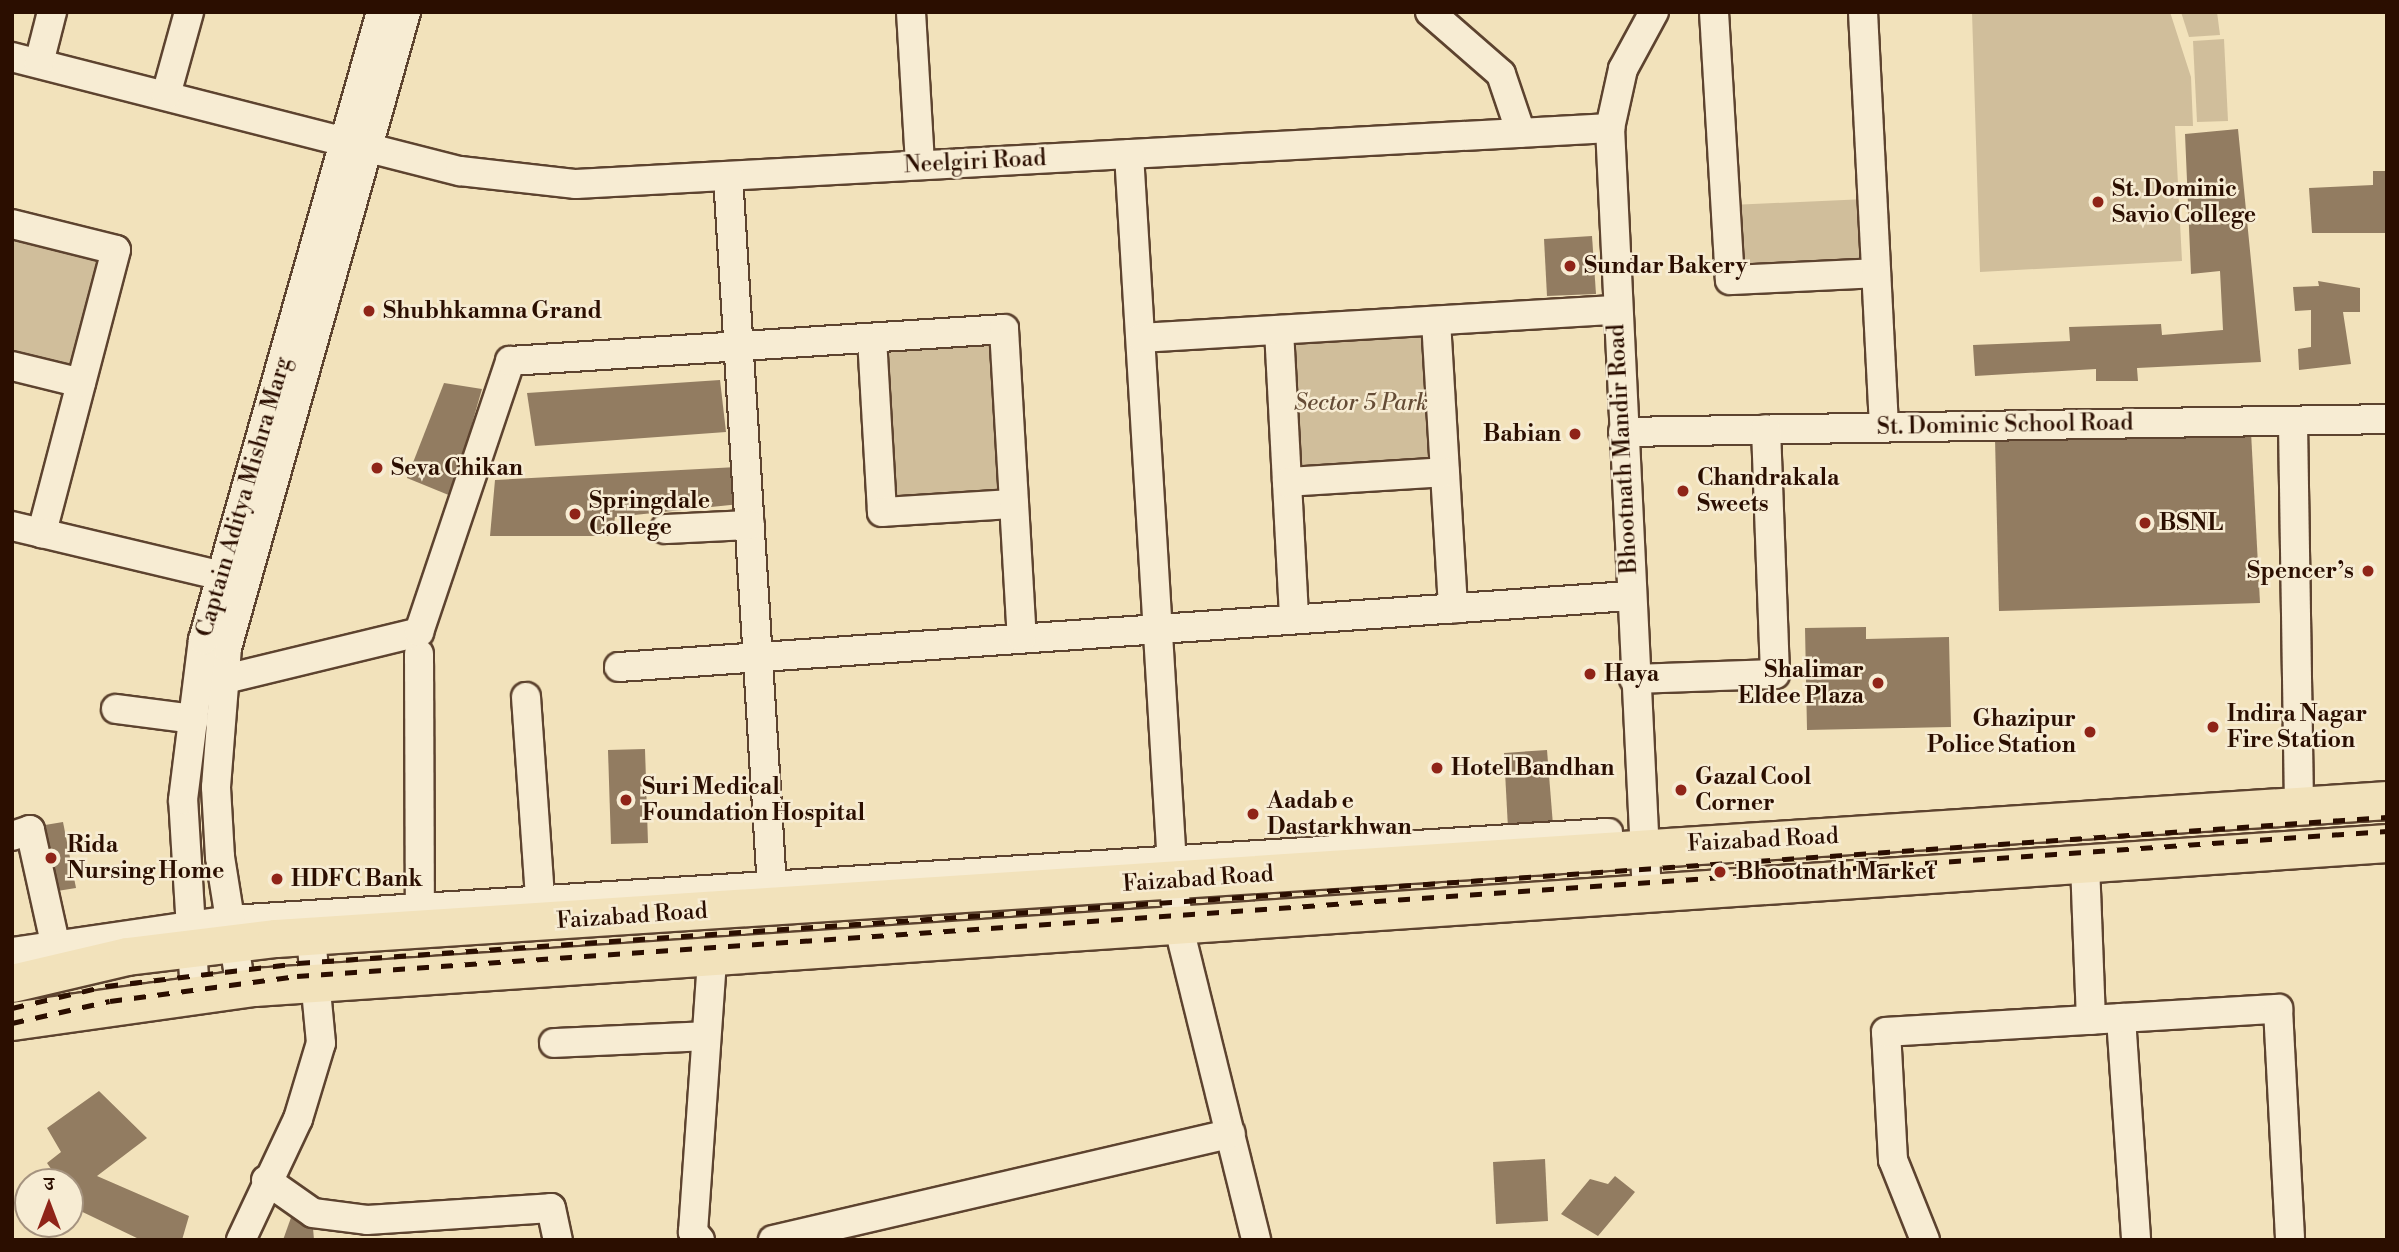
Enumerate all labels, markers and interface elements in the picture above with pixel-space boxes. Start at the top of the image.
street label: Neelgiri Road [903,144,1047,180]
place label: St. Dominic Savio College [2112,175,2256,229]
marker: St. Dominic Savio College [2090,194,2106,210]
place label: Sundar Bakery [1584,252,1747,280]
marker: Sundar Bakery [1562,258,1578,274]
place label: Shubhkamna Grand [383,297,602,325]
marker: Shubhkamna Grand [361,303,377,319]
street label: Bhootnath Mandir Road [1603,323,1643,575]
street label: Captain Aditya Mishra Marg [191,354,297,640]
park label: Sector 5 Park [1294,389,1428,417]
street label: St. Dominic School Road [1877,409,2133,441]
place label: Babian [1483,420,1561,448]
marker: Babian [1567,426,1583,442]
place label: Seva Chikan [391,454,523,482]
marker: Seva Chikan [369,460,385,476]
place label: Chandrakala Sweets [1697,464,1839,518]
marker: Chandrakala Sweets [1675,483,1691,499]
place label: Springdale College [589,487,710,541]
marker: Springdale College [567,506,583,522]
place label: BSNL [2159,509,2223,537]
marker: BSNL [2137,515,2153,531]
place label: Spencer’s [2247,557,2354,585]
marker: Spencer’s [2360,563,2376,579]
place label: Shalimar Eldee Plaza [1738,656,1864,710]
place label: Haya [1604,660,1659,688]
marker: Haya [1582,666,1598,682]
marker: Shalimar Eldee Plaza [1870,675,1886,691]
place label: Indira Nagar Fire Station [2227,700,2367,754]
place label: Ghazipur Police Station [1927,705,2076,759]
marker: Indira Nagar Fire Station [2205,719,2221,735]
marker: Ghazipur Police Station [2082,724,2098,740]
place label: Hotel Bandhan [1451,754,1614,782]
marker: Hotel Bandhan [1429,760,1445,776]
place label: Gazal Cool Corner [1695,763,1811,817]
place label: Suri Medical Foundation Hospital [642,773,865,827]
marker: Gazal Cool Corner [1673,782,1689,798]
place label: Aadab e Dastarkhwan [1267,787,1412,841]
marker: Suri Medical Foundation Hospital [616,790,636,810]
marker: Aadab e Dastarkhwan [1245,806,1261,822]
street label: Faizabad Road [1687,822,1839,858]
place label: Rida Nursing Home [67,831,224,885]
marker: Rida Nursing Home [41,848,61,868]
place label: Bhootnath Market [1736,858,1935,886]
street label: Faizabad Road [1121,860,1275,898]
marker: Bhootnath Market [1710,862,1730,882]
place label: HDFC Bank [291,865,423,893]
marker: HDFC Bank [269,871,285,887]
street label: Faizabad Road [555,897,709,935]
north arrow [14,1168,84,1238]
text: उ [44,1172,54,1196]

